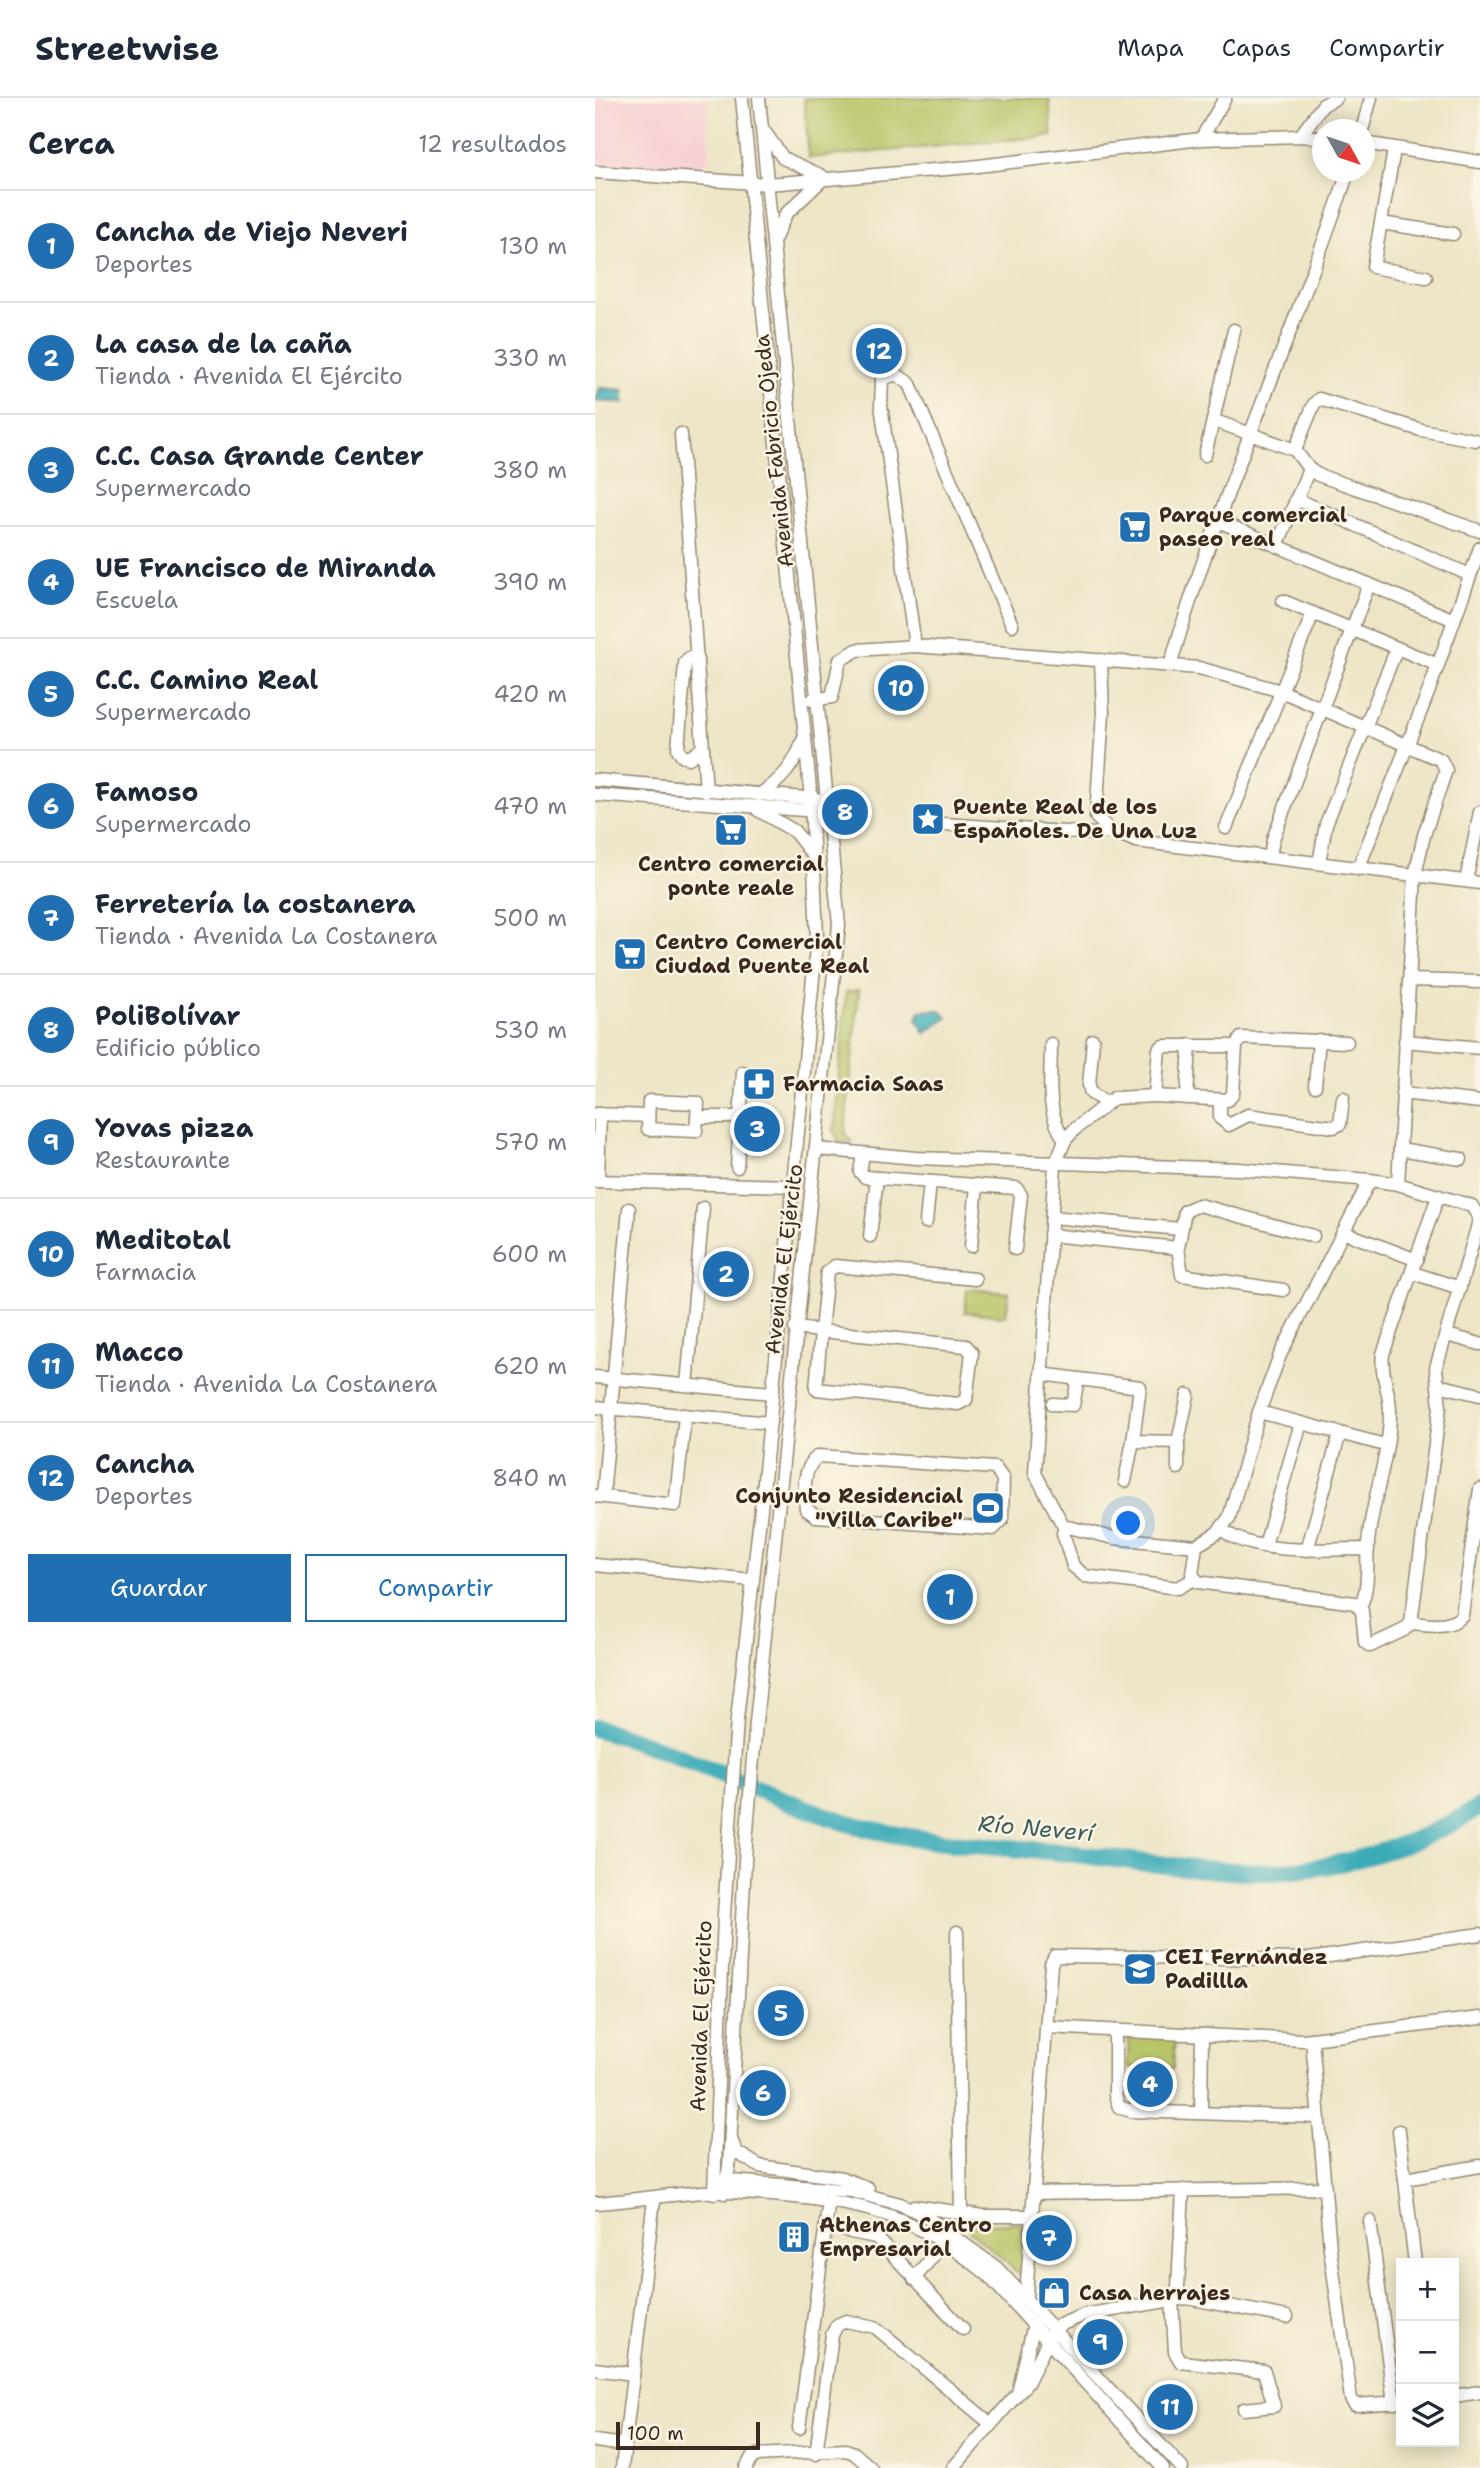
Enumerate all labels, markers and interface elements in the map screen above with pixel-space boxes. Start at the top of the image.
text: Streetwise [35,26,219,71]
text: Mapa [1117,32,1184,64]
text: Capas [1222,32,1291,64]
text: Compartir [1329,32,1445,64]
north arrow [1312,119,1375,182]
text: Cerca [28,123,115,164]
text: 12 resultados [418,129,567,159]
text: Cancha de Viejo Neveri [95,214,408,249]
text: 1 [46,231,56,261]
text: 130 m [499,231,567,261]
text: Deportes [95,249,193,279]
pin: 12 [856,325,902,377]
text: La casa de la caña [95,326,352,361]
street label: Avenida Fabricio Ojeda [748,333,800,569]
text: 2 [43,343,59,373]
text: 330 m [493,343,567,373]
text: Tienda · Avenida El Ejército [95,361,403,391]
text: C.C. Casa Grande Center [95,438,424,473]
text: 3 [43,455,59,485]
text: 380 m [492,455,567,485]
text: Supermercado [95,473,251,503]
place label: Parque comercial paseo real [1159,501,1347,553]
supermarket icon: Parque comercial paseo real [1116,508,1154,546]
text: UE Francisco de Miranda [95,550,436,585]
text: 4 [43,567,59,597]
text: 390 m [493,567,567,597]
text: Escuela [95,585,178,615]
text: C.C. Camino Real [95,662,318,697]
pin: 10 [878,662,924,714]
text: 5 [44,679,58,709]
text: 420 m [493,679,567,709]
text: Supermercado [95,697,251,727]
text: Famoso [95,774,198,809]
pin: 8 [822,786,868,838]
text: 6 [43,791,59,821]
text: 470 m [493,791,567,821]
place label: Puente Real de los Españoles. De Una Luz [953,793,1198,845]
place icon: Puente Real de los Españoles. De Una Luz [909,800,947,838]
text: Supermercado [95,809,251,839]
supermarket icon: Centro comercial ponte reale [712,811,750,849]
place label: Centro comercial ponte reale [638,850,824,902]
text: Ferretería la costanera [95,886,416,921]
text: 7 [43,903,59,933]
text: 500 m [493,903,567,933]
text: Tienda · Avenida La Costanera [95,921,437,951]
place label: Centro Comercial Ciudad Puente Real [655,928,869,980]
supermarket icon: Centro Comercial Ciudad Puente Real [611,935,649,973]
text: PoliBolívar [95,998,240,1033]
text: 8 [43,1015,59,1045]
text: 530 m [495,1015,567,1045]
text: Edificio público [95,1033,261,1063]
pharmacy icon: Farmacia Saas [740,1065,778,1103]
place label: Farmacia Saas [783,1070,944,1098]
pin: 3 [734,1103,780,1155]
text: Yovas pizza [95,1110,254,1145]
text: 9 [43,1127,59,1157]
text: 570 m [495,1127,567,1157]
text: Restaurante [95,1145,230,1175]
street label: Avenida El Ejército [758,1162,810,1356]
text: Meditotal [95,1222,231,1257]
text: 10 [38,1239,64,1269]
text: 600 m [492,1239,567,1269]
pin: 2 [703,1248,749,1300]
text: Farmacia [95,1257,196,1287]
text: Macco [95,1334,184,1369]
text: 11 [41,1351,61,1381]
text: 620 m [493,1351,567,1381]
text: Tienda · Avenida La Costanera [95,1369,437,1399]
text: Cancha [95,1446,195,1481]
text: 12 [38,1463,64,1493]
text: 840 m [492,1463,567,1493]
text: Deportes [95,1481,193,1511]
place label: Conjunto Residencial "Villa Caribe" [735,1482,963,1534]
sports icon: Conjunto Residencial "Villa Caribe" [969,1489,1007,1527]
your location [1111,1506,1145,1540]
button: Guardar [28,1554,291,1622]
button: Compartir [305,1554,567,1622]
pin: 1 [927,1571,973,1623]
water label: Río Neverí [977,1808,1098,1848]
street label: Avenida El Ejército [684,1920,718,2112]
place label: CEI Fernández Padillla [1165,1943,1328,1995]
school or university icon: CEI Fernández Padillla [1121,1950,1159,1988]
pin: 5 [758,1987,804,2039]
pin: 4 [1127,2058,1173,2110]
pin: 6 [740,2067,786,2119]
place label: Athenas Centro Empresarial [819,2211,992,2263]
pin: 7 [1026,2212,1072,2264]
building icon: Athenas Centro Empresarial [775,2218,813,2256]
map controls [1396,2258,1459,2447]
button: + [1396,2258,1459,2321]
shop icon: Casa herrajes [1035,2274,1073,2312]
place label: Casa herrajes [1079,2279,1230,2307]
pin: 9 [1077,2316,1123,2368]
button: − [1396,2321,1459,2384]
pin: 11 [1147,2381,1193,2433]
button: layers [1396,2384,1459,2447]
scale bar [616,2419,759,2451]
text: 100 m [627,2421,684,2446]

